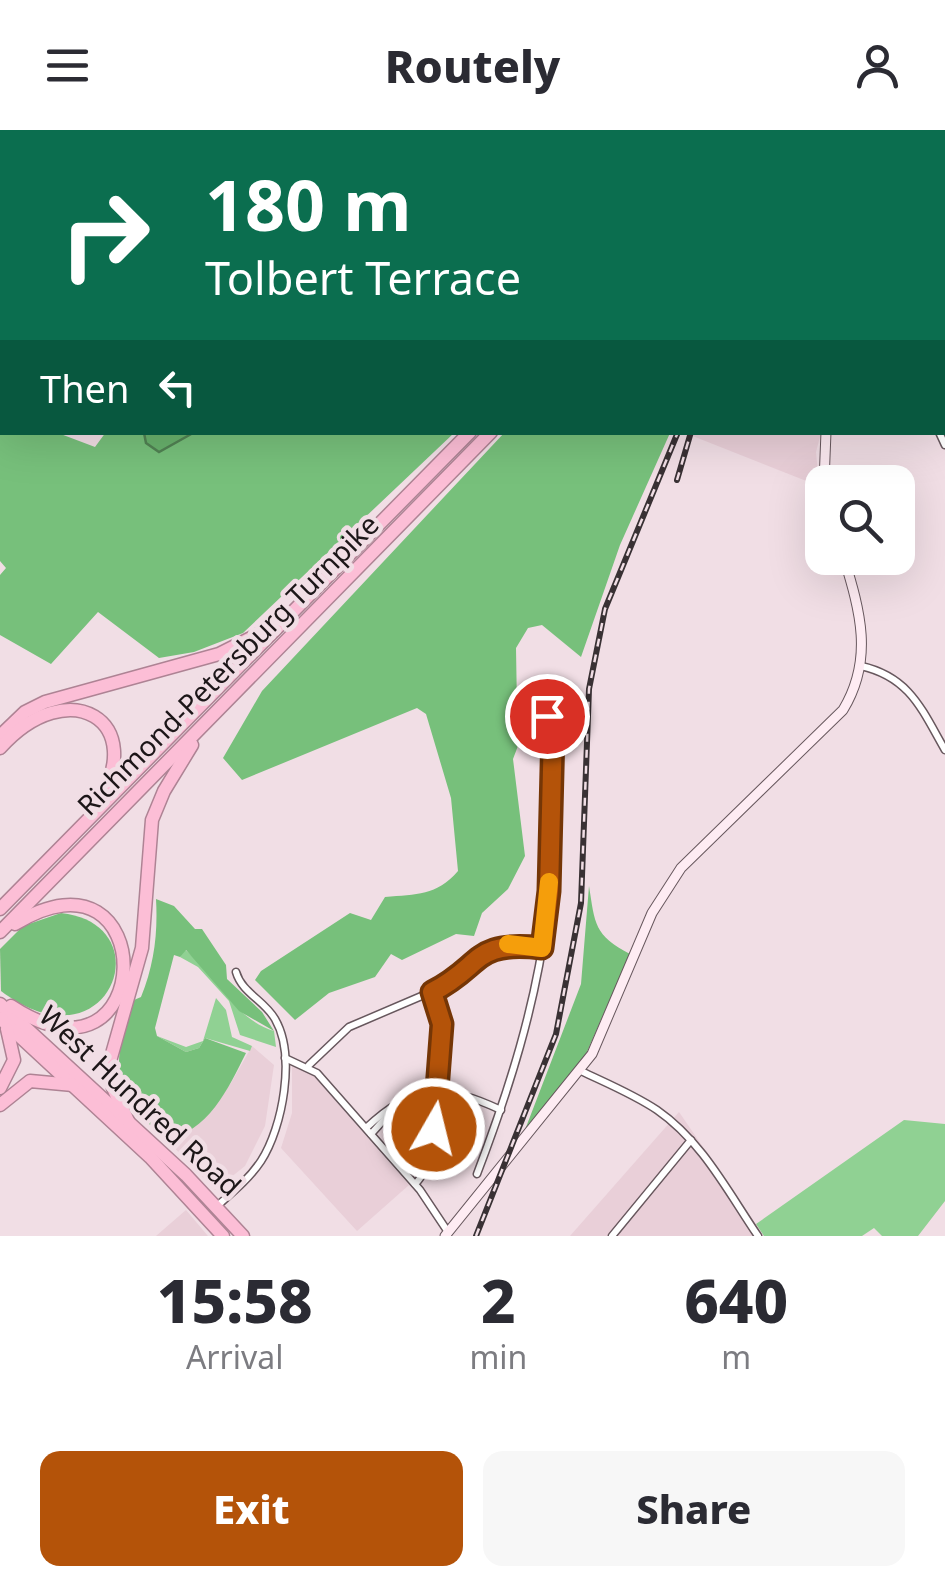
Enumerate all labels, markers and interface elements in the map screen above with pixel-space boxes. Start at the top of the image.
text: Routely [385,35,560,96]
icon: menu [40,38,95,93]
icon: person [850,38,905,93]
text: 180 m [205,156,412,252]
icon: right [40,170,170,300]
text: Tolbert Terrace [205,247,521,308]
icon: left [150,360,205,415]
text: Then [40,362,130,414]
map controls [805,465,915,575]
button: search [805,465,915,575]
street label: Richmond-Petersburg Turnpike [68,505,386,823]
pin [505,674,590,759]
icon: arrive [520,689,575,744]
street label: West Hundred Road [31,997,250,1204]
position arrow [382,1077,486,1181]
text: 15:58 [157,1259,313,1341]
text: 2 [481,1259,516,1341]
text: 640 [684,1259,788,1341]
text: Arrival [186,1335,284,1378]
text: min [469,1335,527,1378]
text: m [721,1335,751,1378]
button: Exit [40,1451,463,1566]
button: Share [483,1451,905,1566]

